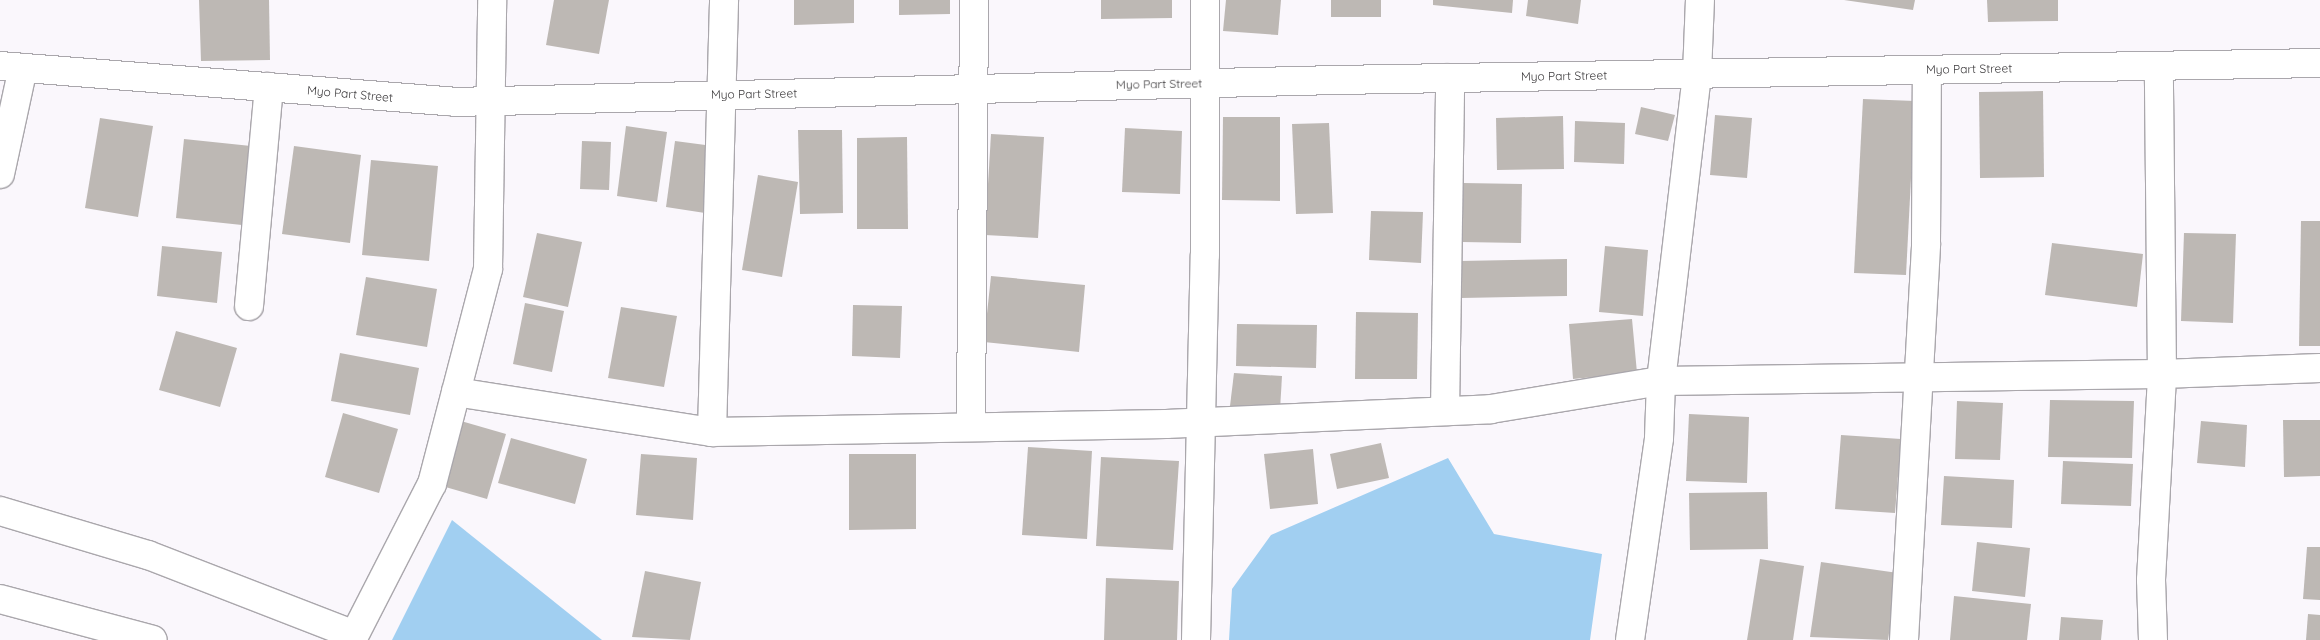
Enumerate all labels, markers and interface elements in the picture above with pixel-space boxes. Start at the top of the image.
street label: Myo Part Street [1926,61,2012,77]
street label: Myo Part Street [1521,68,1607,84]
street label: Myo Part Street [1116,76,1202,92]
street label: Myo Part Street [306,83,394,105]
street label: Myo Part Street [711,86,797,102]

